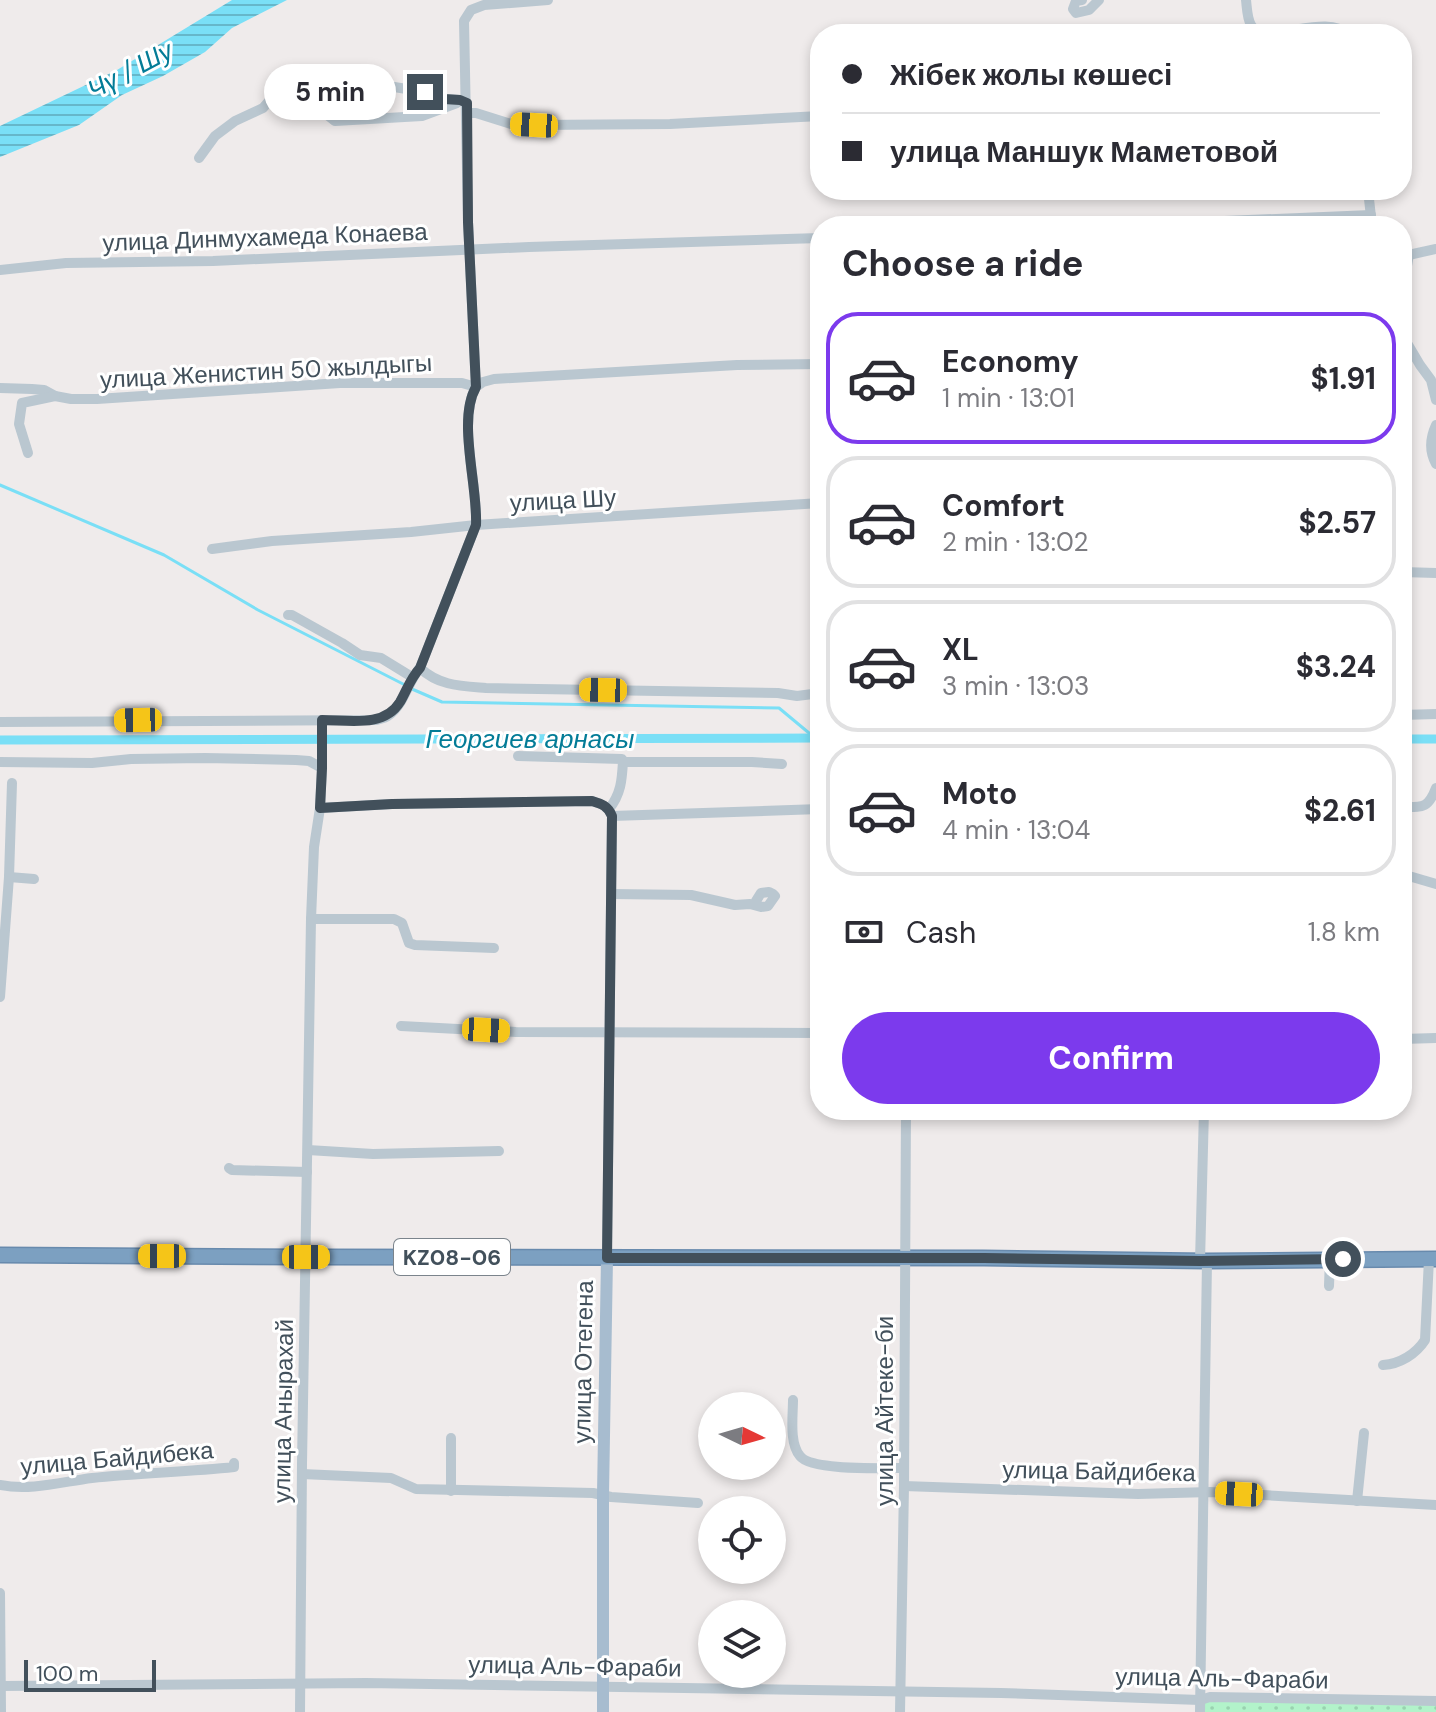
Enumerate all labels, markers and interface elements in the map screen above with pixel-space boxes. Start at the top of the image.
water label: Чү / Шу [81,32,180,107]
text: Жібек жолы көшесі [890,55,1172,94]
callout: 5 min [265,64,397,120]
route end [407,74,443,110]
text: 5 min [295,75,365,109]
car [509,112,559,138]
text: улица Маншук Маметовой [890,132,1278,171]
street label: улица Динмухамеда Конаева [102,216,429,258]
text: Choose a ride [842,240,1083,287]
icon: car [846,342,918,414]
text: Economy [942,342,1079,381]
street label: улица Женистин 50 жылдыгы [99,347,433,395]
text: $1.91 [1311,359,1376,398]
text: 1 min · 13:01 [942,381,1075,415]
street label: улица Шу [509,482,617,518]
icon: car [846,486,918,558]
text: Comfort [942,486,1065,525]
text: $2.57 [1298,503,1376,542]
text: 2 min · 13:02 [942,525,1088,559]
icon: car [846,630,918,702]
text: XL [942,630,979,669]
text: $3.24 [1296,647,1376,686]
text: 3 min · 13:03 [942,669,1089,703]
car [579,678,627,702]
car [114,708,162,732]
water label: Георгиев арнасы [426,722,634,756]
icon: car [846,774,918,846]
text: Moto [942,774,1017,813]
text: $2.61 [1304,791,1376,830]
text: 4 min · 13:04 [942,813,1090,847]
icon: cash [842,910,886,954]
text: Cash [906,913,976,952]
text: 1.8 km [1308,915,1380,949]
button: Confirm [842,1012,1380,1104]
car [461,1017,511,1043]
road number: KZ08-06 [394,1239,510,1275]
route start [1325,1241,1361,1277]
car [138,1244,186,1268]
car [282,1245,330,1269]
street label: улица Отегена [566,1279,600,1444]
street label: улица Айтеке-би [869,1316,900,1506]
street label: улица Анырахай [266,1319,300,1503]
north arrow [698,1392,786,1480]
map controls [698,1392,786,1688]
street label: улица Байдибека [19,1434,215,1482]
street label: улица Байдибека [1002,1454,1197,1488]
car [1214,1481,1264,1507]
button: locate [698,1496,786,1584]
button: layers [698,1600,786,1688]
street label: улица Аль-Фараби [468,1649,682,1683]
scale bar [24,1656,156,1692]
text: 100 m [36,1659,98,1688]
street label: улица Аль-Фараби [1115,1661,1329,1695]

